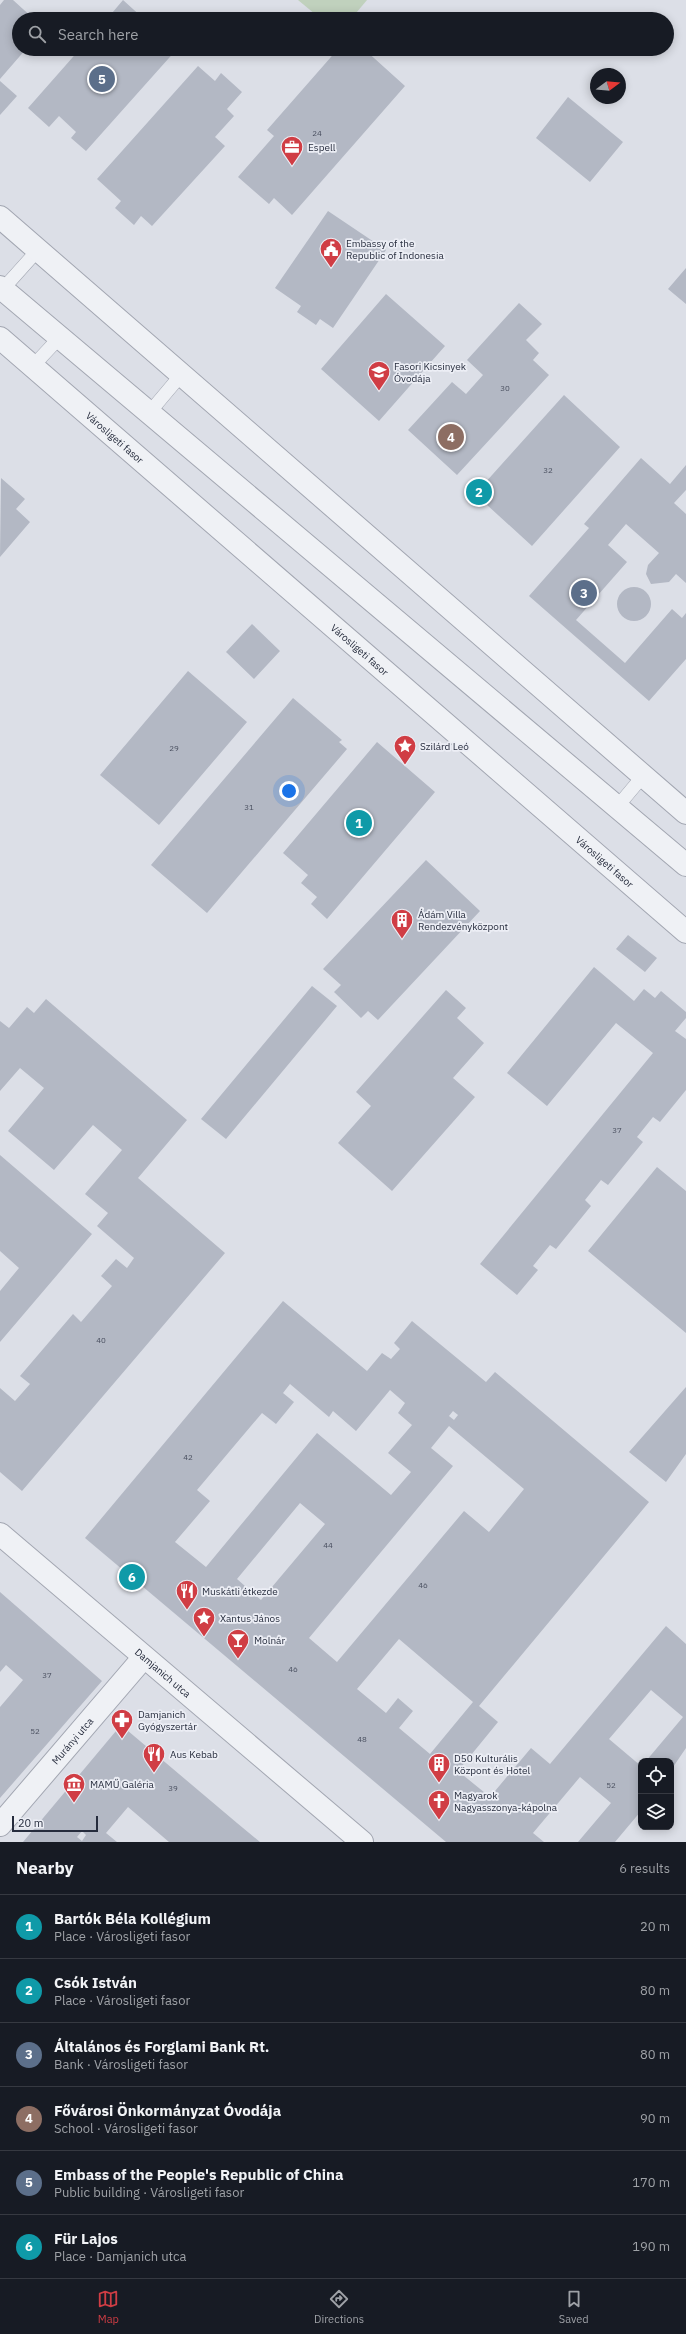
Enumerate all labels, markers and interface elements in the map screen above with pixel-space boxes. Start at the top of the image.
search box [12,12,674,56]
icon: search [26,23,48,45]
text: Search here [58,25,138,44]
pin: 5 [89,64,115,94]
north arrow [590,68,626,104]
house number: 24 [312,128,322,138]
office icon: Espell [279,134,305,167]
place label: Espell [308,141,336,154]
public building icon: Embassy of the Republic of Indonesia [318,236,344,269]
place label: Embassy of the Republic of Indonesia [346,237,444,262]
school or university icon: Fasori Kicsinyek Óvodája [366,359,392,392]
place label: Fasori Kicsinyek Óvodája [394,360,467,385]
house number: 30 [500,383,510,393]
street label: Városligeti fasor [83,409,146,467]
pin: 4 [438,422,464,452]
house number: 32 [543,465,553,475]
pin: 2 [466,477,492,507]
pin: 3 [571,578,597,608]
street label: Városligeti fasor [328,621,391,679]
place icon: Szilárd Leó [392,733,418,766]
place label: Szilárd Leó [420,740,469,753]
house number: 29 [169,743,179,753]
your location [279,781,299,801]
house number: 31 [244,802,254,812]
pin: 1 [346,808,372,838]
street label: Városligeti fasor [573,833,636,891]
building icon: Ádám Villa Rendezvényközpont [389,907,415,940]
place label: Ádám Villa Rendezvényközpont [418,908,509,933]
house number: 37 [612,1125,622,1135]
house number: 40 [96,1335,106,1345]
house number: 42 [183,1452,193,1462]
house number: 44 [323,1540,333,1550]
pin: 6 [119,1562,145,1592]
restaurant icon: Muskátli étkezde [174,1578,200,1611]
house number: 46 [418,1580,428,1590]
place label: Muskátli étkezde [202,1585,278,1598]
place icon: Xantus János [191,1605,217,1638]
place label: Xantus János [220,1612,280,1625]
bar icon: Molnár [225,1627,251,1660]
place label: Molnár [254,1634,285,1647]
street label: Damjanich utca [132,1646,194,1701]
house number: 46 [288,1664,298,1674]
house number: 37 [42,1670,52,1680]
pharmacy icon: Damjanich Gyógyszertár [109,1707,135,1740]
place label: Damjanich Gyógyszertár [138,1708,197,1733]
street label: Murányi utca [49,1714,97,1767]
house number: 52 [30,1726,40,1736]
house number: 48 [357,1734,367,1744]
restaurant icon: Aus Kebab [141,1741,167,1774]
place label: Aus Kebab [170,1748,218,1761]
building icon: D50 Kulturális Központ és Hotel [426,1751,452,1784]
place label: D50 Kulturális Központ és Hotel [454,1752,531,1777]
map controls [638,1758,674,1830]
button: locate [638,1758,674,1794]
museum icon: MAMŰ Galéria [61,1771,87,1804]
place label: MAMŰ Galéria [90,1778,154,1791]
house number: 52 [606,1780,616,1790]
house number: 39 [168,1783,178,1793]
church icon: Magyarok Nagyasszonya-kápolna [426,1788,452,1821]
place label: Magyarok Nagyasszonya-kápolna [454,1789,558,1814]
button: layers [638,1794,674,1830]
scale bar [12,1814,98,1833]
text: 20 m [18,1816,43,1830]
text: Nearby [16,1857,74,1879]
text: 6 results [619,1860,670,1877]
text: Bartók Béla Kollégium [54,1909,211,1928]
text: 1 [25,1918,33,1935]
text: 20 m [640,1918,670,1935]
text: Place · Városligeti fasor [54,1928,190,1945]
text: Csók István [54,1973,137,1992]
text: 2 [25,1982,33,1999]
text: 80 m [640,1982,670,1999]
text: Place · Városligeti fasor [54,1992,190,2009]
text: Általános és Forglami Bank Rt. [54,2037,270,2056]
text: 3 [25,2046,33,2063]
text: 80 m [640,2046,670,2063]
text: Bank · Városligeti fasor [54,2056,188,2073]
text: Fővárosi Önkormányzat Óvodája [54,2101,281,2120]
text: 4 [25,2110,33,2127]
text: 90 m [640,2110,670,2127]
text: School · Városligeti fasor [54,2120,198,2137]
text: Embass of the People's Republic of China [54,2165,343,2184]
text: 5 [25,2174,33,2191]
text: 170 m [632,2174,670,2191]
text: Public building · Városligeti fasor [54,2184,244,2201]
text: Für Lajos [54,2229,118,2248]
text: 6 [25,2238,33,2255]
text: 190 m [632,2238,670,2255]
text: Place · Damjanich utca [54,2248,187,2265]
tab: Map [97,2288,119,2326]
tab: Directions [314,2288,364,2326]
tab: Saved [559,2288,589,2326]

